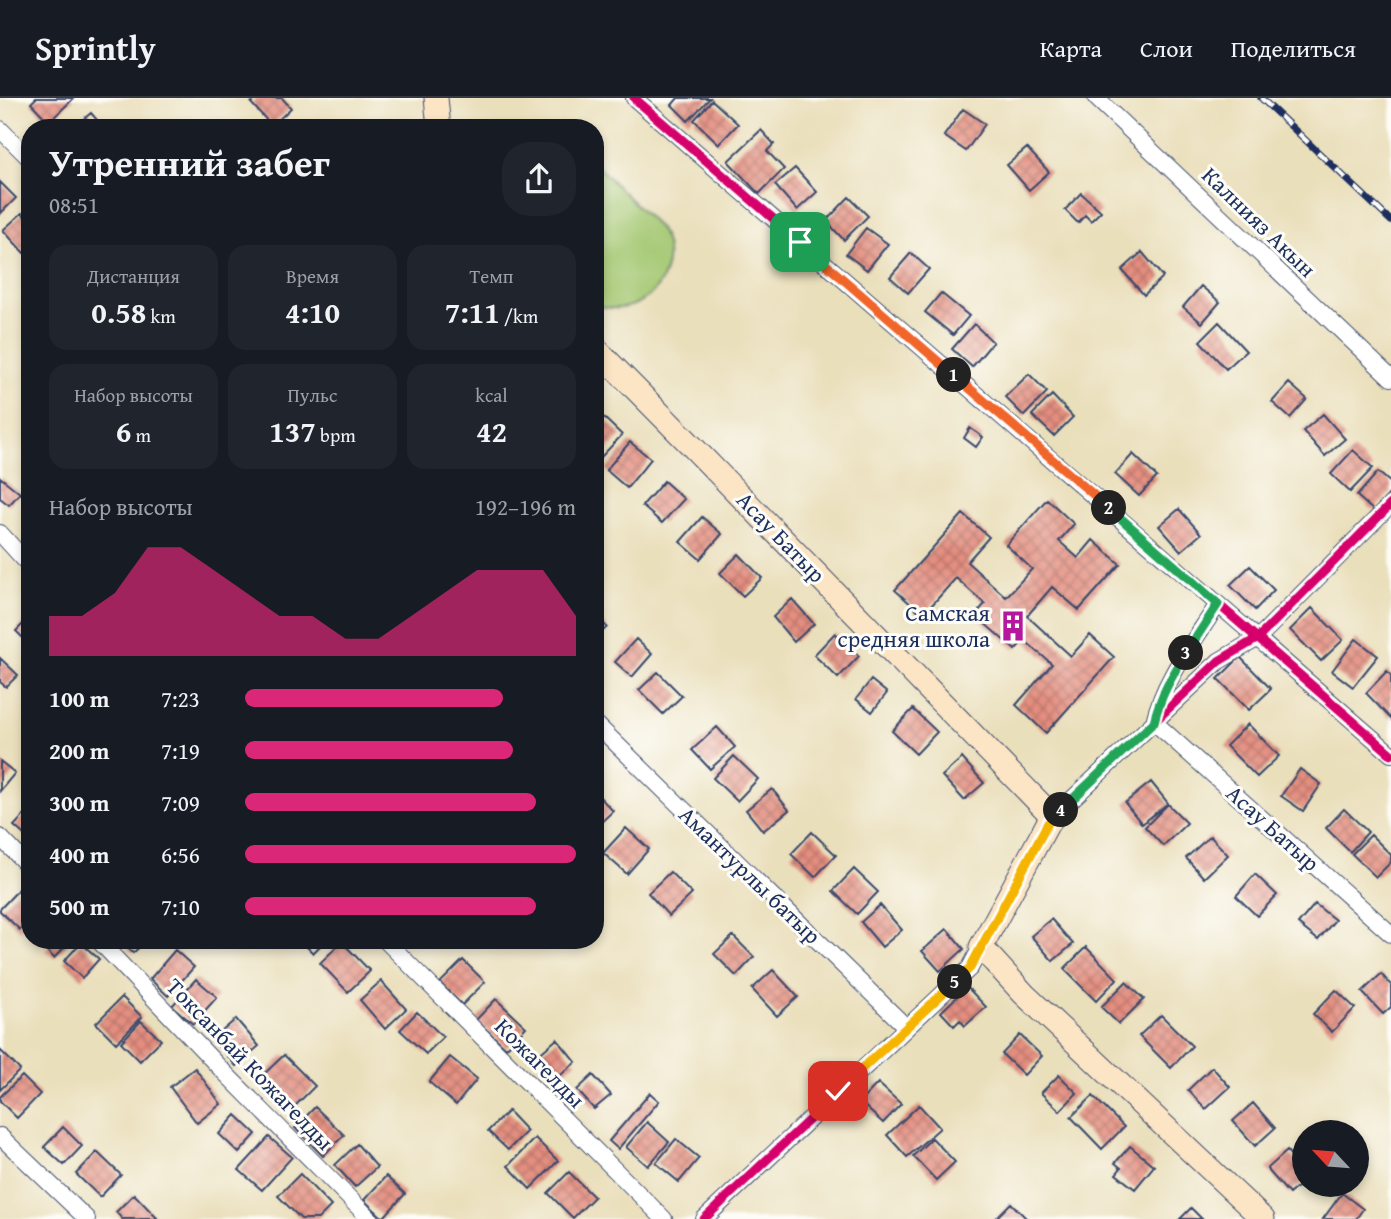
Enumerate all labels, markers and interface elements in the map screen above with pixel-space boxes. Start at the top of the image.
text: Sprintly [35,24,156,72]
text: Карта [1040,31,1102,66]
text: Слои [1140,31,1193,66]
text: Поделиться [1231,31,1356,66]
text: Утренний забег [49,134,330,190]
button: share [502,142,576,216]
street label: Калнияз Акын [1195,159,1324,285]
text: 08:51 [49,188,99,221]
pin [770,212,830,272]
icon: arrive [781,223,819,261]
text: Дистанция [87,262,180,290]
text: Время [286,262,339,290]
text: Темп [470,262,513,290]
text: 0.58 [91,290,146,334]
text: 4:10 [285,290,340,334]
text: 7:11 [445,290,500,334]
text: km [146,302,176,330]
text: /km [500,302,538,330]
pin: 1 [936,358,972,392]
text: 1 [949,360,958,388]
text: Набор высоты [74,381,193,409]
text: Пульс [288,381,337,409]
text: kcal [475,381,508,409]
text: 6 [116,409,131,453]
text: 137 [269,409,316,453]
text: 42 [476,409,507,453]
text: m [131,421,151,449]
text: bpm [316,421,356,449]
street label: Асау Батыр [729,484,833,590]
text: Набор высоты [49,490,193,523]
text: 192–196 m [475,490,576,523]
pin: 2 [1092,490,1126,526]
text: 2 [1104,493,1113,521]
place label: Самская средняя школа [838,596,990,655]
building icon: Самская средняя школа [996,609,1030,643]
pin: 3 [1168,636,1204,670]
text: 3 [1181,638,1190,666]
text: 100 m [49,682,110,715]
text: 7:23 [161,682,200,715]
text: 200 m [49,734,110,767]
text: 7:19 [161,734,200,767]
street label: Асау Батыр [1219,777,1327,879]
text: 300 m [49,786,110,819]
text: 7:09 [161,786,200,819]
pin: 4 [1044,792,1078,828]
text: 4 [1056,795,1065,823]
street label: Амантурлы батыр [672,798,829,951]
text: 400 m [49,838,110,871]
text: 6:56 [161,838,200,871]
text: 500 m [49,890,110,923]
text: 7:10 [161,890,200,923]
pin: 5 [937,964,972,1000]
text: 5 [950,967,959,995]
street label: Токсанбай Кожагелды [159,970,341,1157]
street label: Кожагелды [488,1010,593,1115]
pin [808,1061,868,1121]
icon: check [819,1072,857,1110]
north arrow [1292,1120,1368,1197]
map controls [1292,1120,1369,1197]

